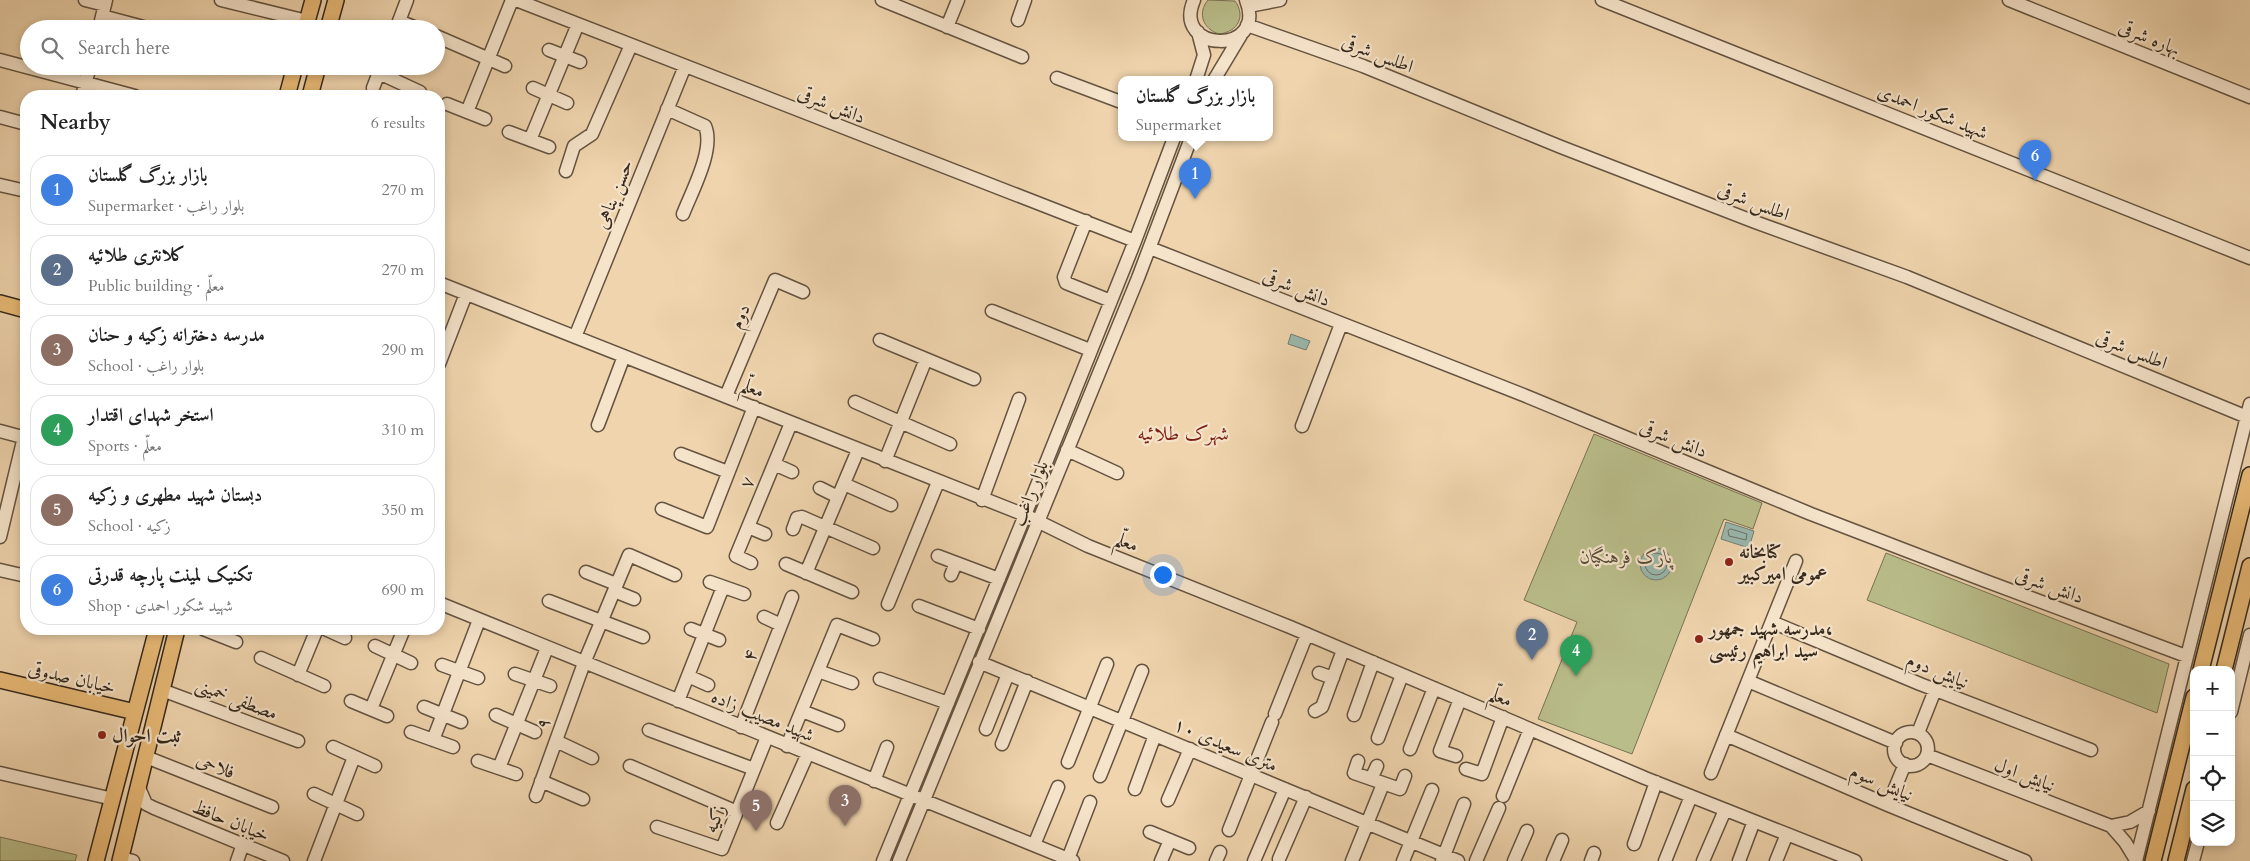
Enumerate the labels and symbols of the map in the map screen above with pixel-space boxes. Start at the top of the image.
street label: بهاره شرقی [2115,14,2185,62]
street label: اطلس شرقی [1338,28,1417,79]
street label: شهید شکور احمدی [1874,78,1992,146]
street label: دانش شرقی [794,80,869,130]
pin: 6 [2019,140,2051,181]
street label: حسن پناهی [588,156,640,233]
pin: 1 [1179,158,1211,199]
street label: اطلس شرقی [1714,176,1793,227]
street label: دانش شرقی [1259,263,1334,313]
street label: دوم [723,300,759,334]
street label: اطلس شرقی [2092,324,2171,376]
street label: معلّم [735,371,768,410]
street label: دانش شرقی [1636,414,1711,464]
district label: شهرک طلائیه [1137,420,1229,447]
street label: بلوار راغب [1005,457,1055,530]
street label: ۷ [733,472,761,493]
street label: معلّم [1109,525,1142,564]
place label: کتابخانه عمومی امیرکبیر [1737,539,1827,587]
park label: پارک فرهنگیان [1580,544,1674,570]
marker: کتابخانه عمومی امیرکبیر [1723,556,1735,568]
your location [1150,562,1176,588]
street label: دانش شرقی [2012,562,2087,610]
place label: مدرسه شهید جمهور، سید ابراهیم رئیسی [1707,616,1832,669]
pin: 2 [1516,619,1548,660]
marker: مدرسه شهید جمهور، سید ابراهیم رئیسی [1693,633,1705,645]
pin: 4 [1560,635,1592,676]
street label: ۴ [736,646,764,665]
street label: نیایش دوم [1901,647,1973,698]
street label: خیابان صدوقی [26,655,118,701]
street label: مصطفی خمینی [192,671,282,727]
street label: معلّم [1482,680,1517,719]
street label: شهید مصیب زاده [707,683,818,748]
street label: ۱۰ متری سعیدی [1170,711,1282,779]
street label: ۹ [529,714,557,733]
place label: ثبت احوال [112,723,182,749]
marker: ثبت احوال [96,729,108,741]
street label: فلاحی [192,746,239,785]
street label: نیایش اول [1990,751,2059,798]
street label: نیایش سوم [1845,758,1917,811]
pin: 3 [829,785,861,826]
pin: 5 [740,790,772,831]
street label: خیابان حافظ [188,794,273,848]
street label: زکیه [697,800,732,837]

